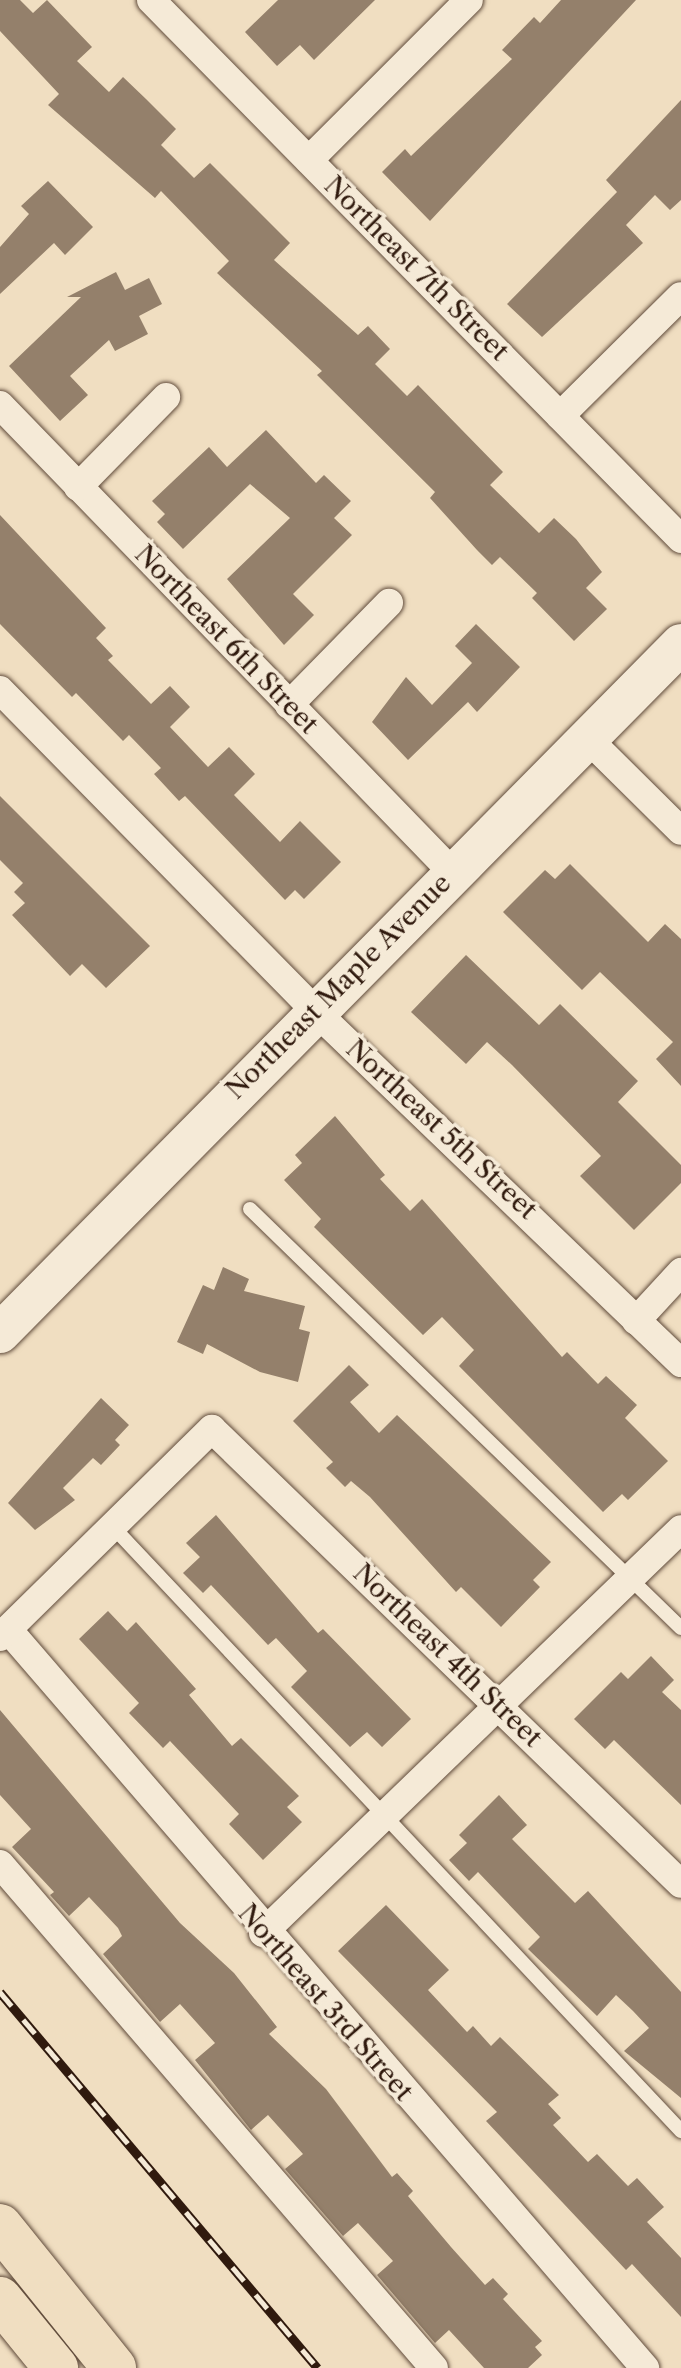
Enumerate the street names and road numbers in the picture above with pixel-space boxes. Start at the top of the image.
street label: Northeast 7th Street [317,170,515,368]
street label: Northeast 6th Street [128,539,324,741]
street label: Northeast Maple Avenue [220,868,458,1106]
street label: Northeast 5th Street [339,1034,543,1226]
street label: Northeast 4th Street [346,1558,548,1754]
street label: Northeast 3rd Street [231,1898,419,2108]

